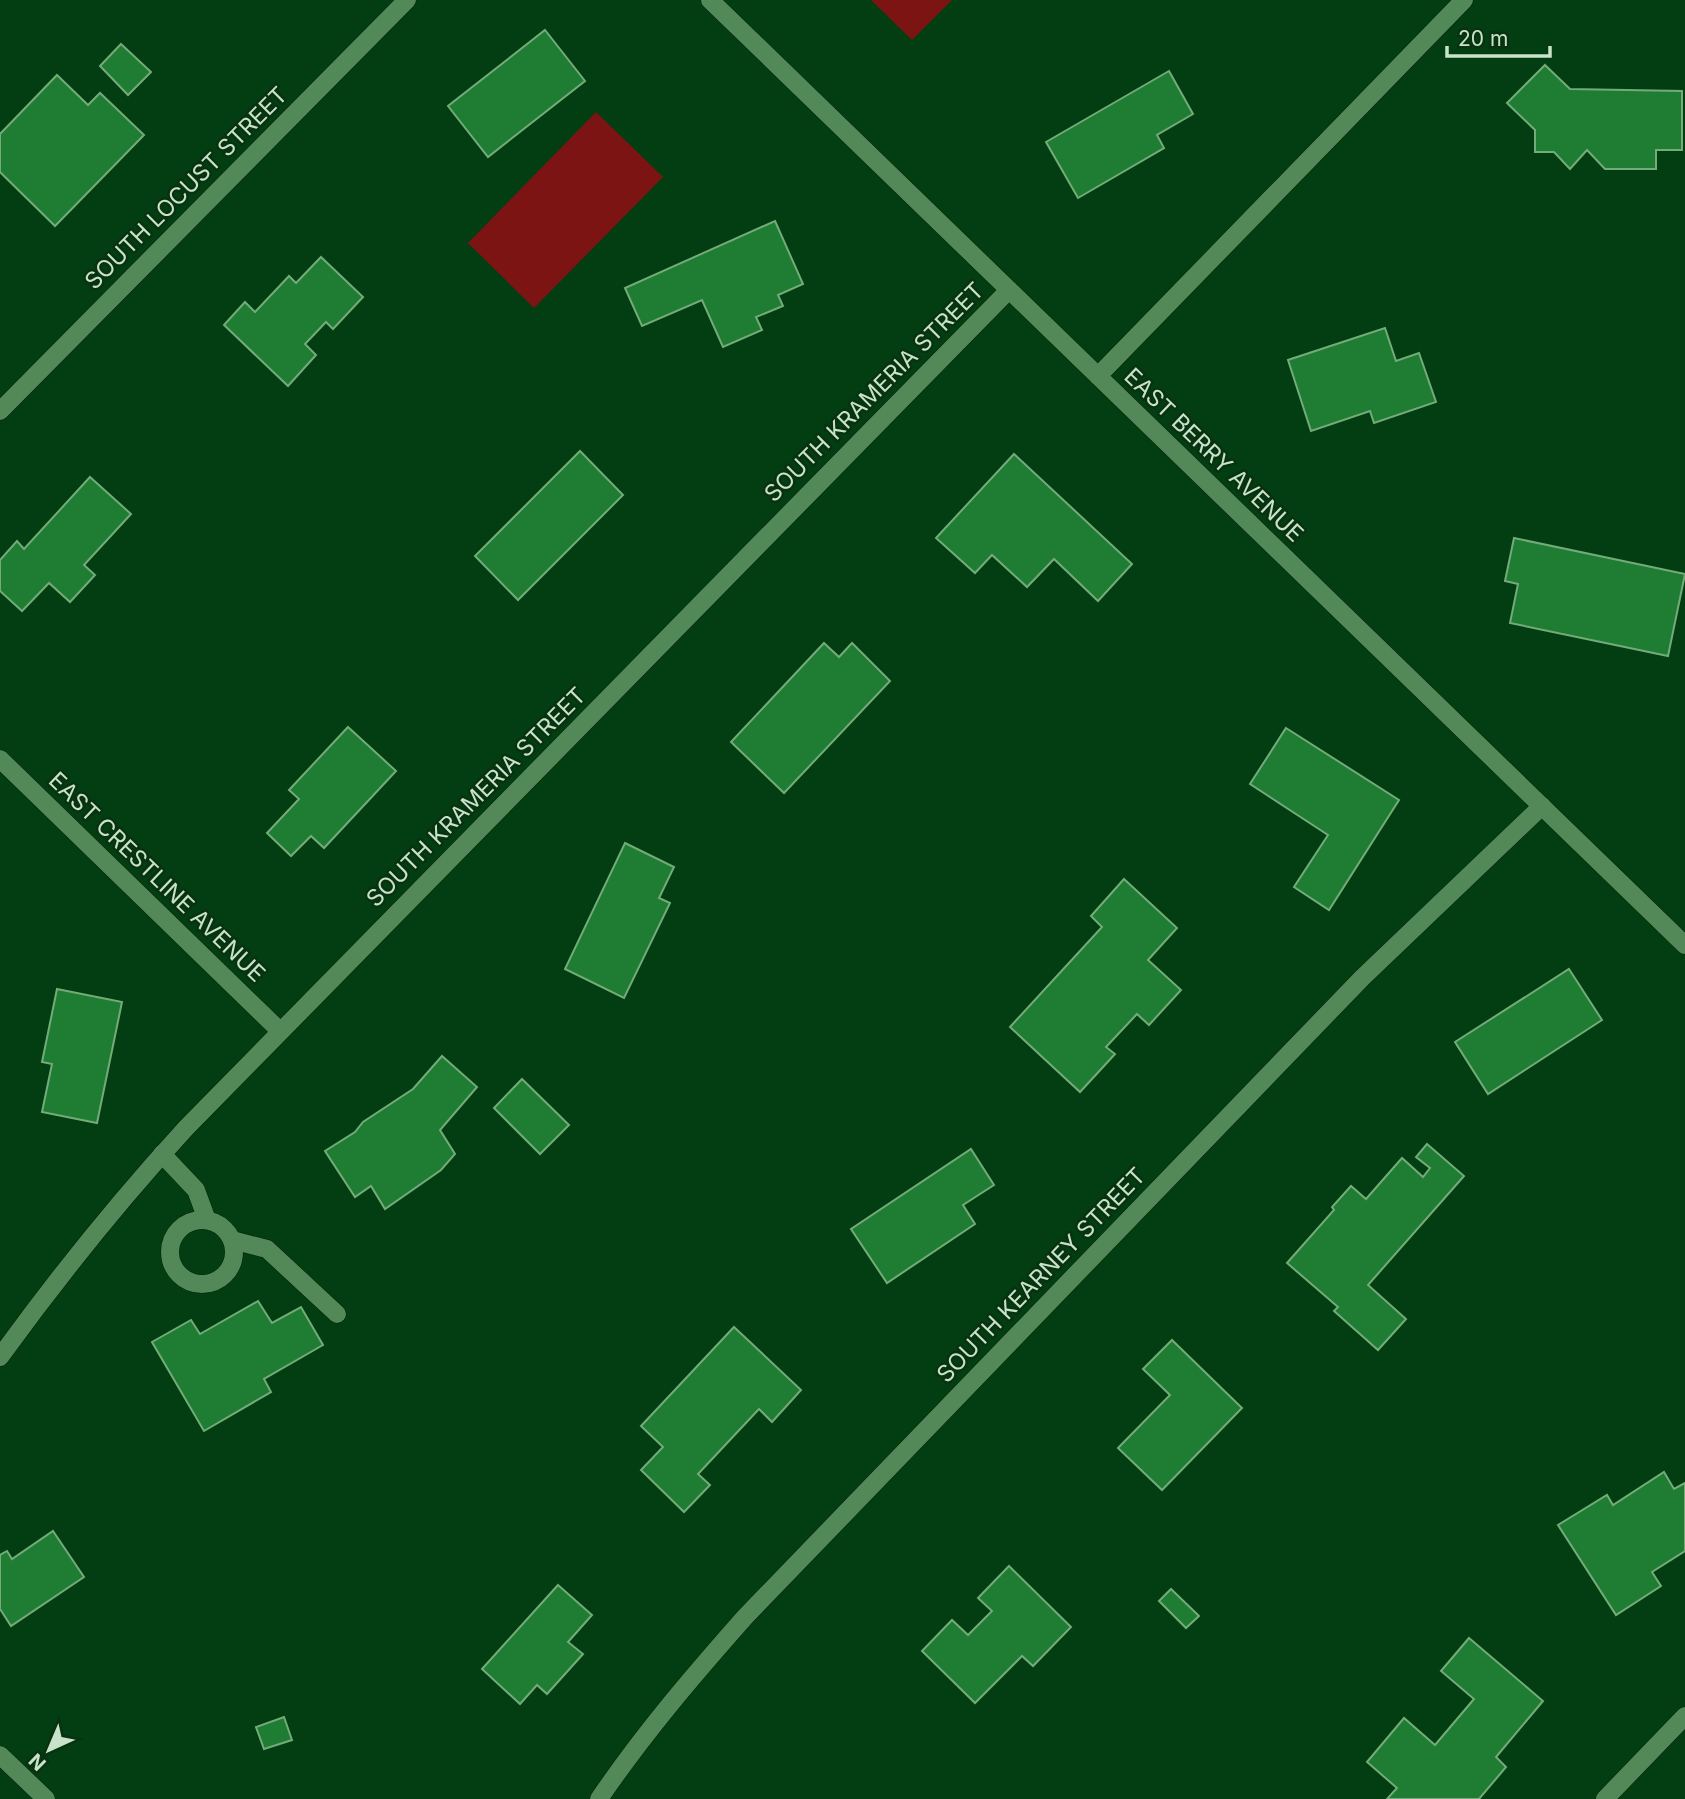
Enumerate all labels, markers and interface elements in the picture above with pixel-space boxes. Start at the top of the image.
scale bar [1447,14,1550,58]
text: 20 m [1458,26,1508,51]
street label: SOUTH LOCUST STREET [79,81,293,295]
street label: SOUTH KRAMERIA STREET [758,276,990,508]
street label: EAST BERRY AVENUE [1119,362,1309,548]
street label: SOUTH KRAMERIA STREET [360,681,592,913]
street label: EAST CRESTLINE AVENUE [43,766,271,988]
street label: SOUTH KEARNEY STREET [931,1162,1151,1388]
north arrow [14,1715,84,1785]
text: N [24,1749,51,1775]

